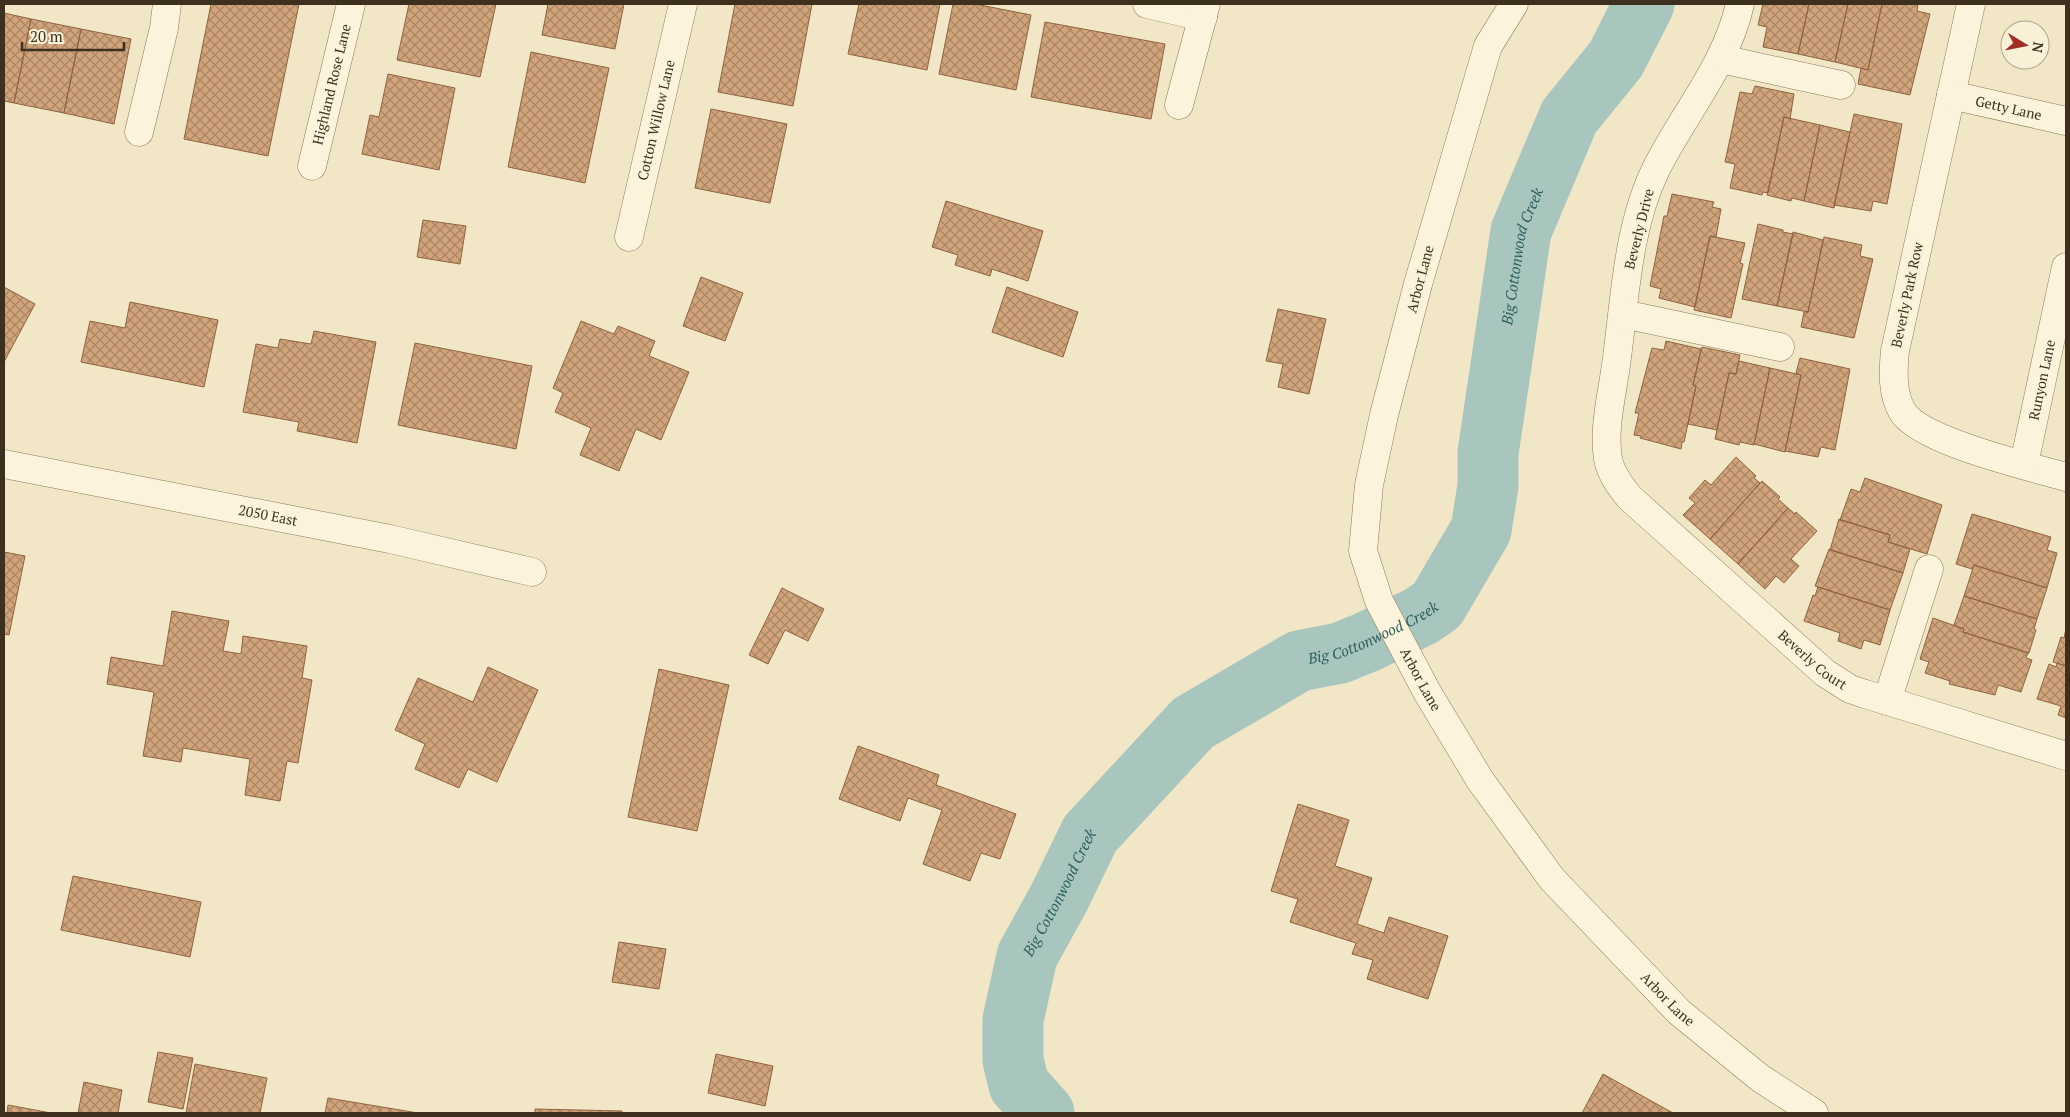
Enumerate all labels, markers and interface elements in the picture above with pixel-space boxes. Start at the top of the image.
scale bar [22,20,125,52]
north arrow [2000,20,2050,70]
street label: Highland Rose Lane [307,22,355,147]
text: 20 m [30,26,63,46]
text: N [2028,40,2049,55]
street label: Cotton Willow Lane [632,58,679,182]
street label: Getty Lane [1974,91,2044,124]
water label: Big Cottonwood Creek [1496,184,1547,327]
street label: Beverly Drive [1619,186,1658,271]
street label: Beverly Park Row [1886,240,1927,349]
street label: Arbor Lane [1401,243,1438,315]
street label: Runyon Lane [2024,338,2059,422]
street label: 2050 East [237,500,300,530]
water label: Big Cottonwood Creek [1305,596,1442,668]
street label: Beverly Court [1774,625,1852,694]
street label: Arbor Lane [1396,644,1446,714]
water label: Big Cottonwood Creek [1017,823,1100,960]
street label: Arbor Lane [1637,968,1699,1030]

